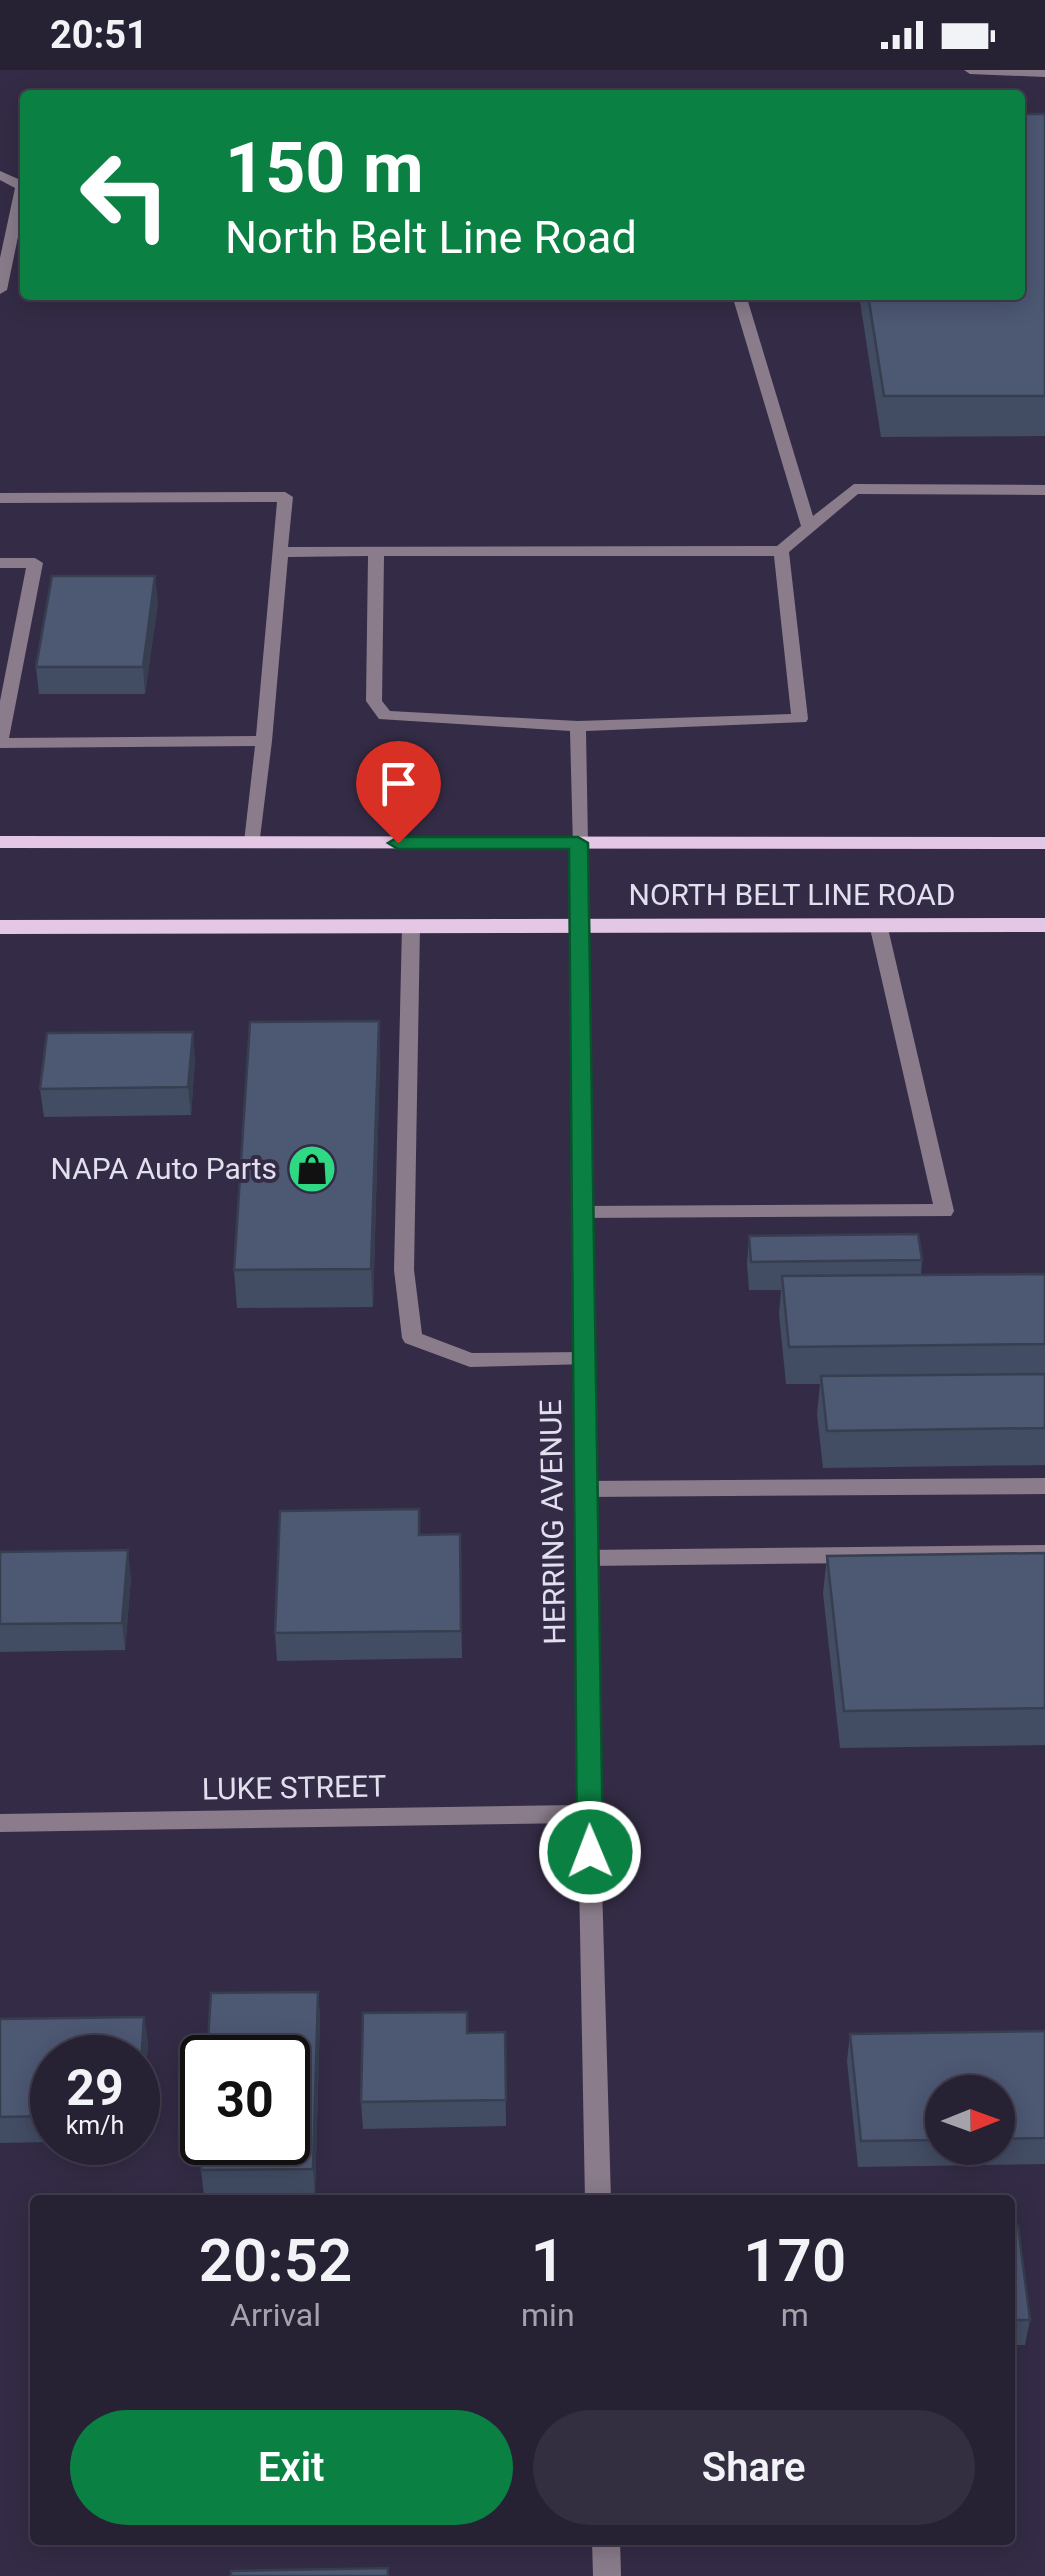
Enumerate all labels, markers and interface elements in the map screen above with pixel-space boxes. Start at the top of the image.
text: 20:51 [50,13,148,57]
text: 150 m [225,127,424,209]
icon: left [60,130,190,260]
text: North Belt Line Road [225,211,637,264]
pin [356,741,441,844]
icon: arrive [371,756,426,811]
street label: NORTH BELT LINE ROAD [628,877,956,912]
shop icon: NAPA Auto Parts [286,1143,338,1195]
place label: NAPA Auto Parts [51,1151,277,1186]
street label: HERRING AVENUE [533,1399,572,1645]
street label: LUKE STREET [201,1768,387,1807]
position arrow [538,1800,642,1904]
speed limit sign: 30 [180,2035,310,2165]
text: 29 [66,2059,124,2117]
north arrow [925,2075,1015,2165]
map controls [925,2075,1015,2165]
text: km/h [66,2111,124,2140]
text: 20:52 [199,2225,352,2296]
text: 1 [531,2225,565,2296]
text: 170 [743,2225,846,2296]
text: Arrival [230,2296,321,2334]
text: min [521,2296,575,2334]
text: m [781,2296,809,2334]
button: Exit [70,2410,513,2525]
button: Share [533,2410,975,2525]

